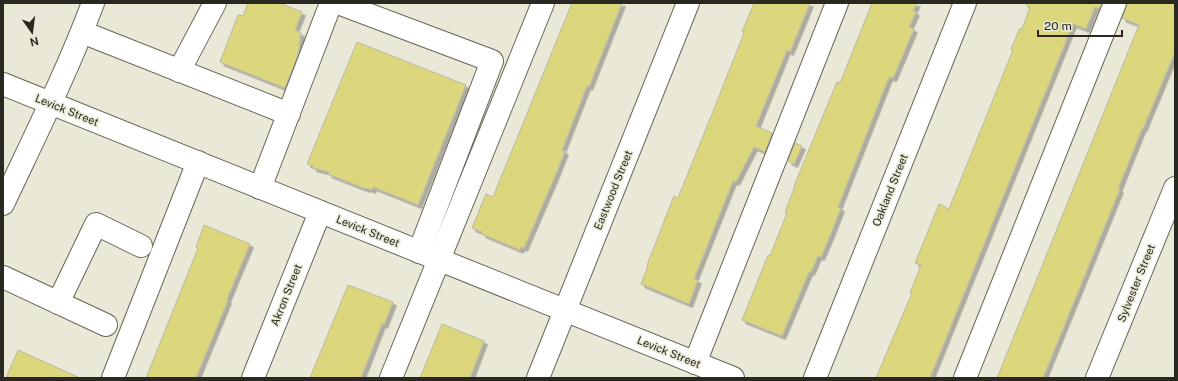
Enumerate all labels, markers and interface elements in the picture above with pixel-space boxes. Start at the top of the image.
north arrow [12,12,52,52]
scale bar [1038,12,1122,38]
text: 20 m [1044,19,1072,33]
text: N [29,35,40,49]
street label: Levick Street [33,92,101,128]
street label: Eastwood Street [592,148,634,232]
street label: Oakland Street [870,152,910,228]
street label: Levick Street [334,213,402,249]
street label: Sylvester Street [1115,242,1157,324]
street label: Akron Street [268,262,304,328]
street label: Levick Street [635,334,703,370]

